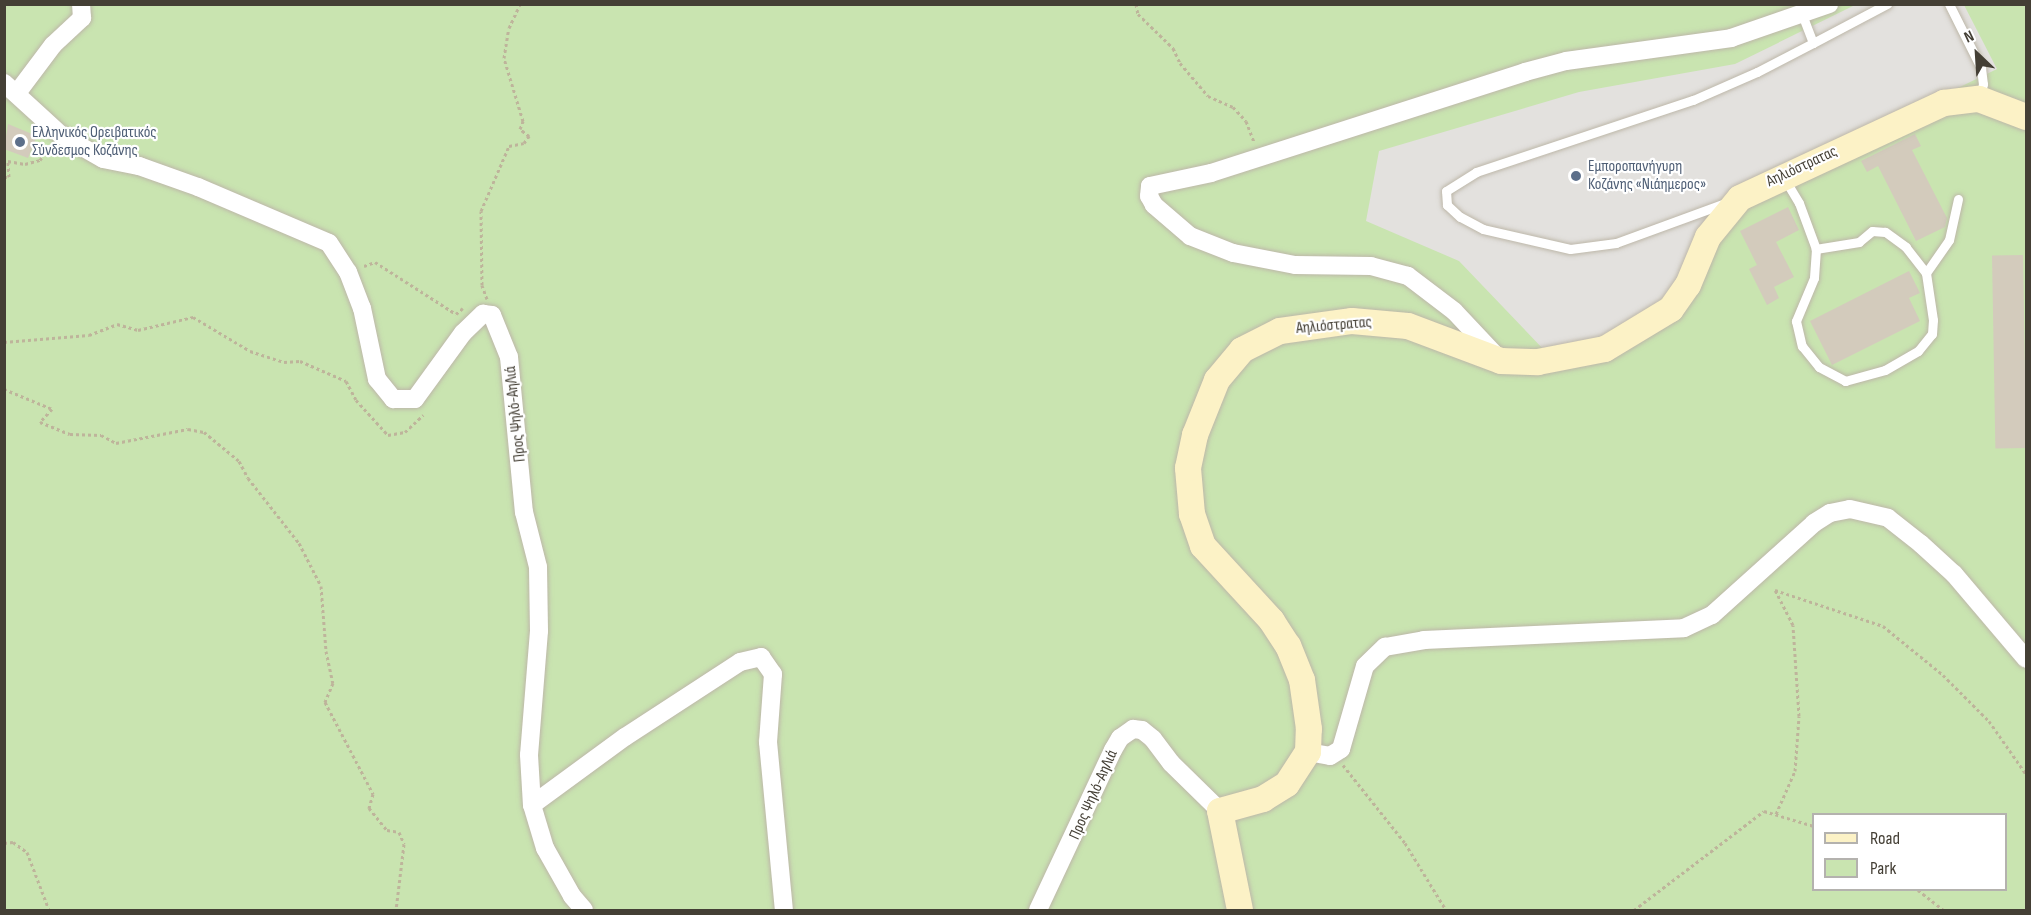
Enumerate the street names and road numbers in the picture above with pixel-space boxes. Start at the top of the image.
street label: Αηλιόστρατας [1764,142,1840,192]
street label: Αηλιόστρατας [1295,313,1373,339]
street label: Προς Ψηλό-ΑηΛιά [501,365,531,463]
street label: Προς Ψηλό-ΑηΛιά [1066,747,1122,843]

